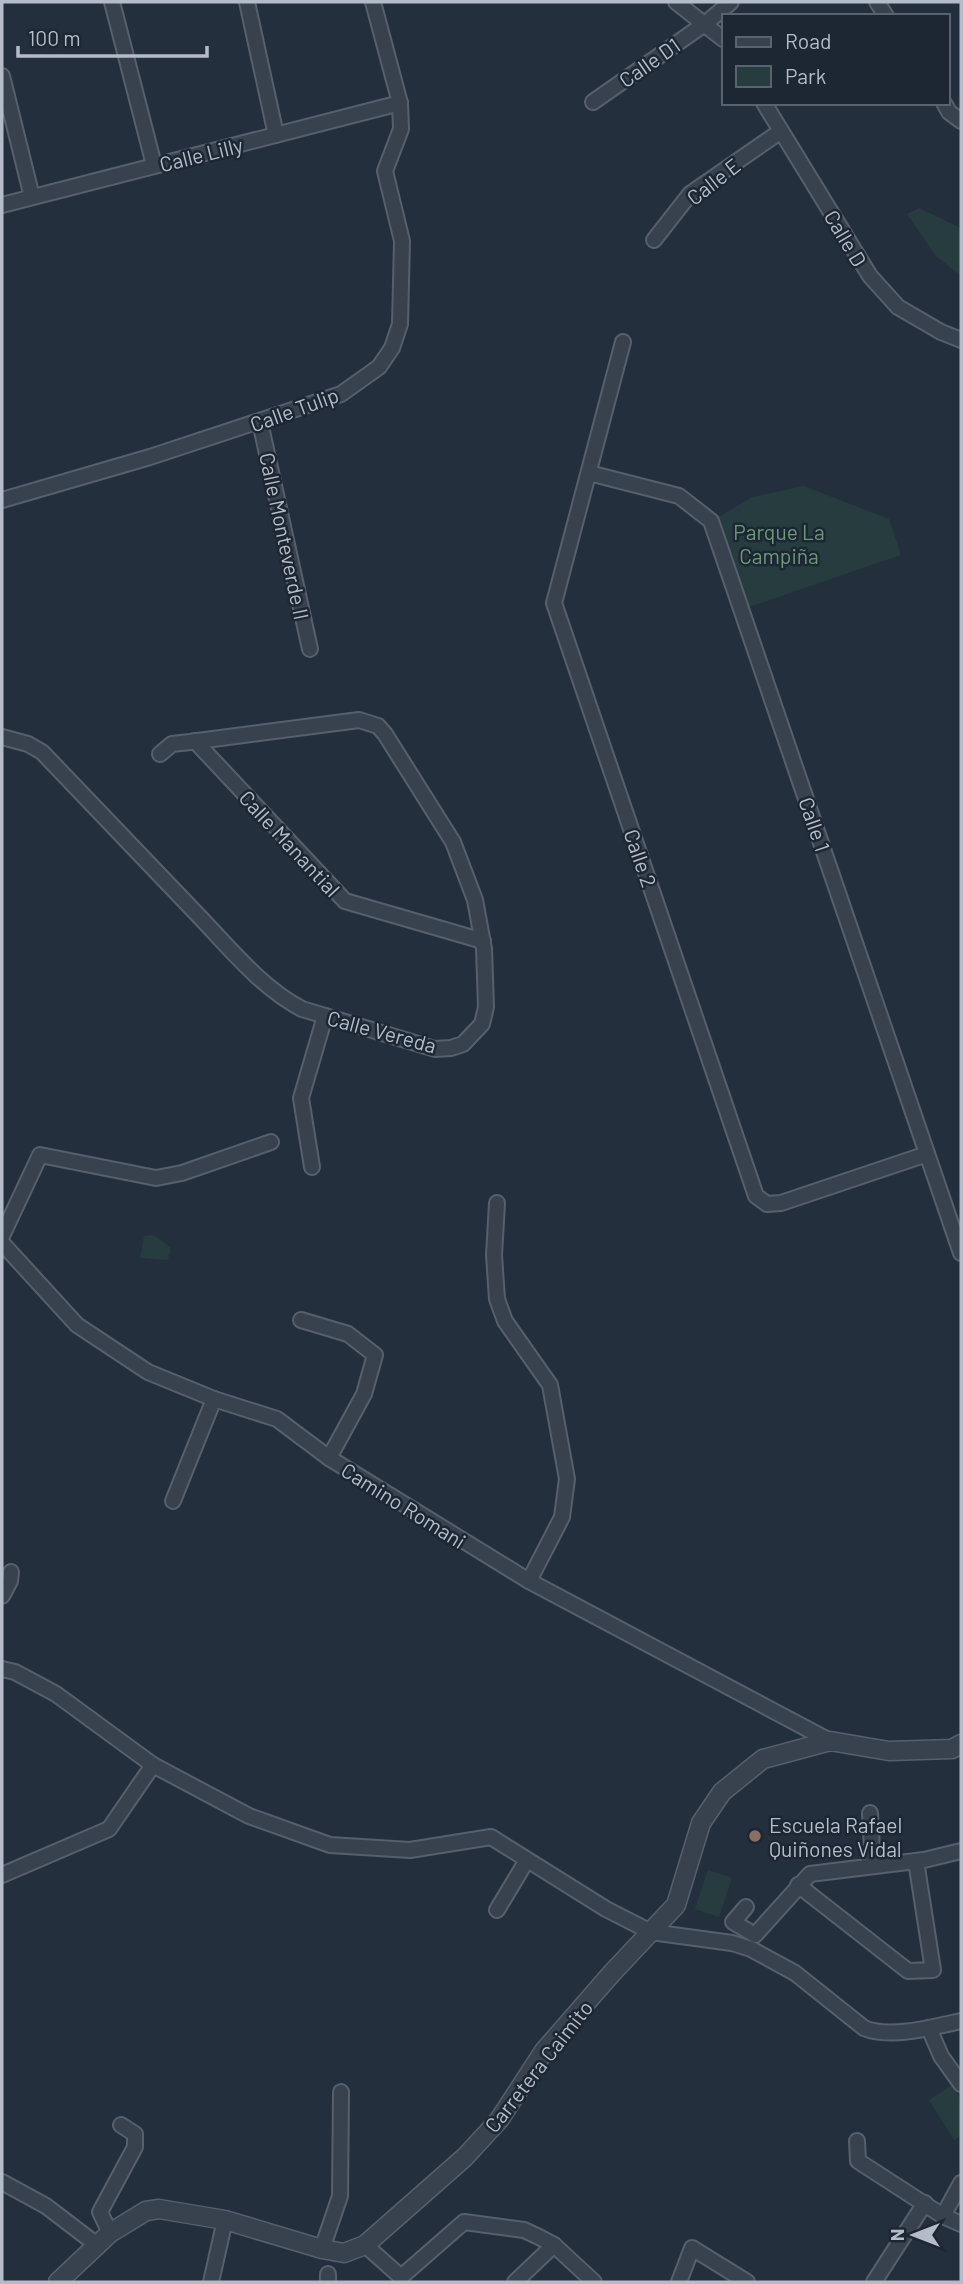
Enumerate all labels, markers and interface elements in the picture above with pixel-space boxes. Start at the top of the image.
scale bar [18,14,206,58]
legend [722,14,949,105]
text: 100 m [28,25,81,50]
text: Road [785,28,831,53]
street label: Calle D1 [614,32,684,92]
text: Park [785,63,826,88]
street label: Calle Lilly [157,132,246,176]
street label: Calle E [681,152,745,210]
street label: Calle D [819,205,873,271]
street label: Calle Tulip [246,381,342,437]
street label: Calle Monteverde II [255,450,315,622]
park label: Parque La Campiña [733,519,825,568]
street label: Calle Manantial [234,785,346,901]
street label: Calle 1 [794,794,836,854]
street label: Calle 2 [619,826,663,890]
street label: Calle Vereda [325,1004,439,1058]
street label: Camino Romani [337,1457,471,1553]
place label: Escuela Rafael Quiñones Vidal [769,1812,902,1861]
marker: Escuela Rafael Quiñones Vidal [747,1828,763,1844]
street label: Carretera Caimito [479,1995,597,2137]
north arrow [879,2200,949,2270]
text: N [885,2229,908,2241]

